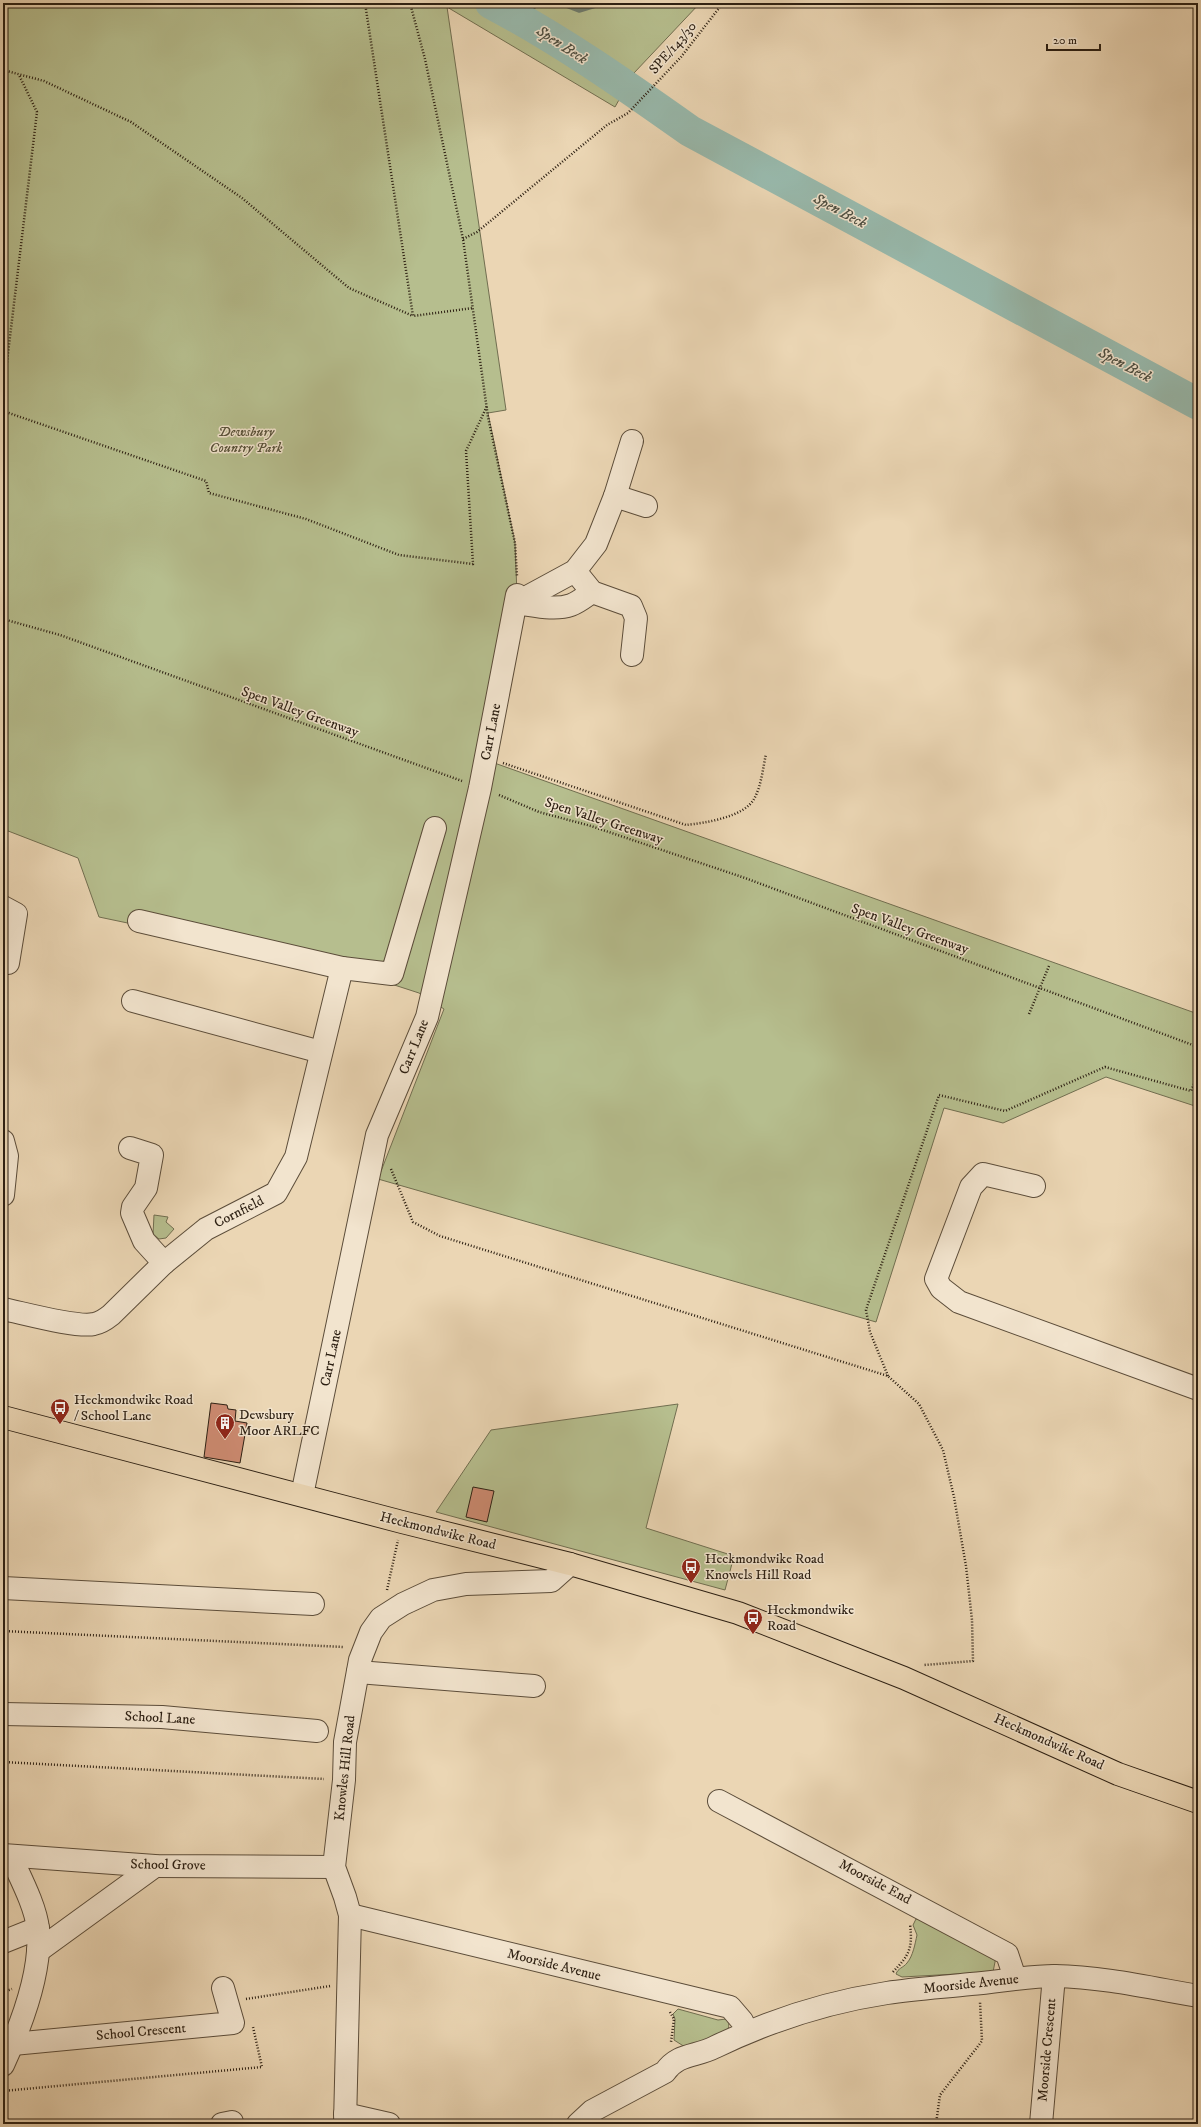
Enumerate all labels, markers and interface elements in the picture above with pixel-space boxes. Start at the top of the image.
street label: SPE/143/30 [645,18,701,78]
water label: Spen Beck [532,21,592,69]
scale bar [1047,26,1100,52]
text: 20 m [1053,33,1077,48]
water label: Spen Beck [809,189,870,233]
water label: Spen Beck [1094,343,1155,387]
park label: Dewsbury Country Park [210,423,283,457]
street label: Spen Valley Greenway [239,682,361,742]
street label: Carr Lane [477,702,505,762]
street label: Spen Valley Greenway [542,793,666,849]
street label: Spen Valley Greenway [849,899,971,959]
street label: Carr Lane [395,1017,433,1077]
street label: Cornfield [211,1192,267,1232]
street label: Carr Lane [316,1328,346,1388]
place label: Heckmondwike Road / School Lane [74,1391,193,1425]
bus stop icon: Heckmondwike Road / School Lane [49,1397,71,1425]
place label: Dewsbury Moor ARLFC [239,1406,320,1440]
building icon: Dewsbury Moor ARLFC [214,1412,236,1440]
street label: Heckmondwike Road [378,1508,498,1554]
place label: Heckmondwike Road Knowels Hill Road [705,1550,824,1584]
bus stop icon: Heckmondwike Road Knowels Hill Road [680,1556,702,1584]
place label: Heckmondwike Road [767,1601,854,1635]
bus stop icon: Heckmondwike Road [742,1607,764,1635]
street label: School Lane [124,1707,196,1729]
street label: Heckmondwike Road [991,1710,1107,1774]
street label: Knowles Hill Road [331,1714,359,1822]
street label: School Grove [130,1855,206,1875]
street label: Moorside End [836,1855,914,1909]
street label: Moorside Avenue [505,1945,603,1985]
street label: Moorside Avenue [922,1970,1020,1998]
street label: Moorside Crescent [1034,1997,1061,2103]
street label: School Crescent [95,2019,187,2045]

